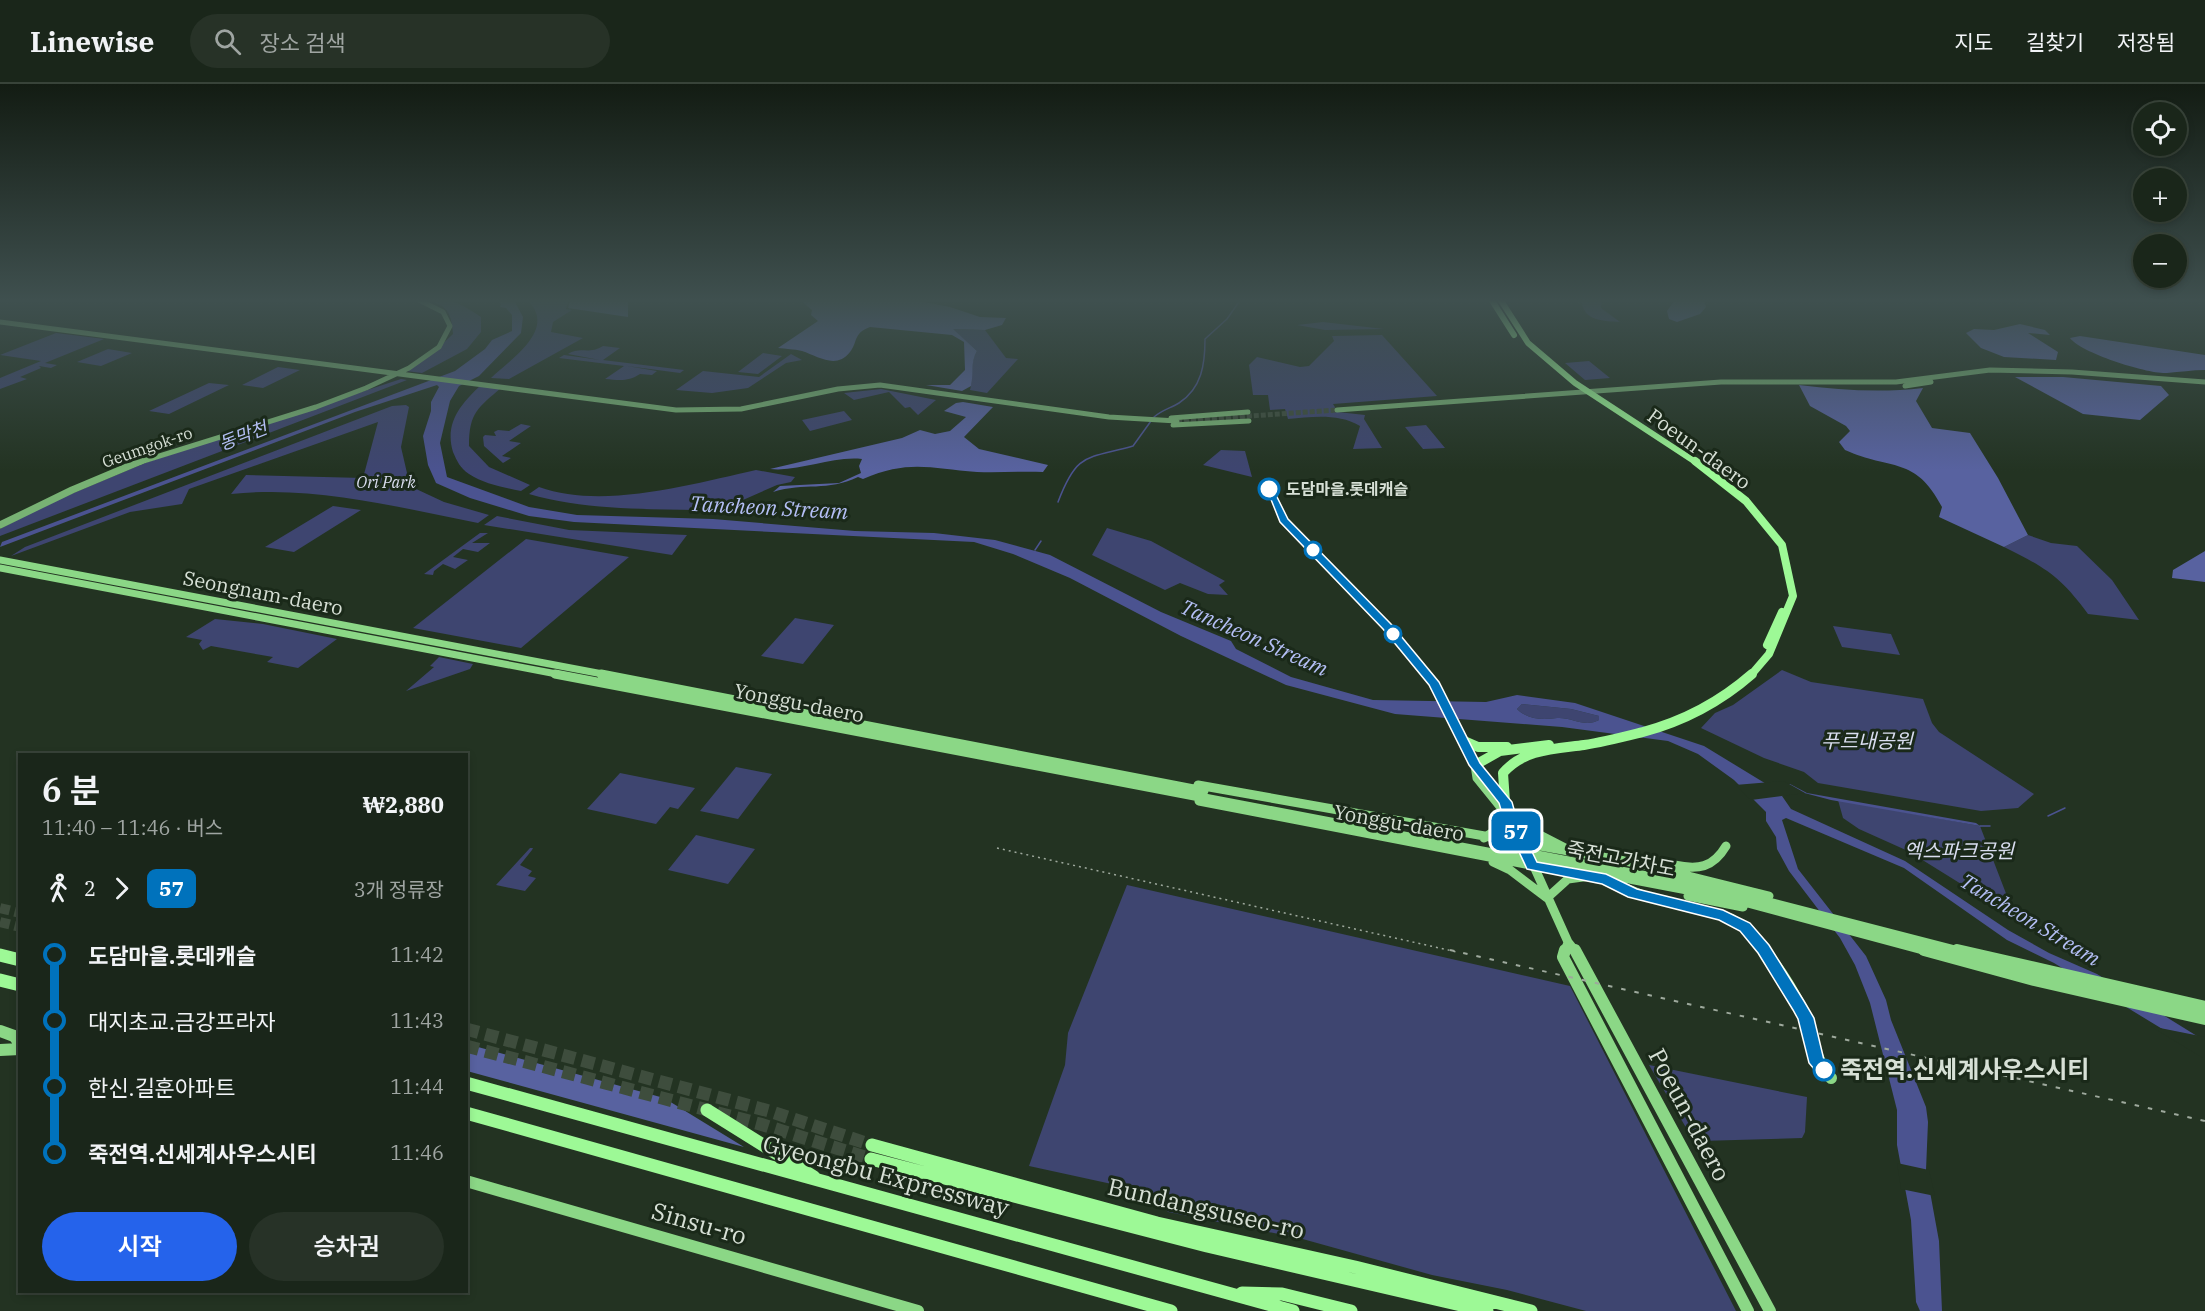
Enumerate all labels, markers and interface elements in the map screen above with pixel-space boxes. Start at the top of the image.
search box [190,14,610,68]
text: Linewise [30,23,154,60]
icon: search [211,25,244,58]
text: 장소 검색 [259,28,345,57]
text: 지도 [1954,28,1993,56]
text: 길찾기 [2026,28,2084,56]
text: 저장됨 [2117,28,2175,56]
map controls [2133,102,2187,288]
button: locate [2133,102,2187,156]
button: + [2133,168,2187,222]
button: − [2133,234,2187,288]
street label: Poeun-daero [1642,402,1756,495]
water label: 동막천 [216,415,272,455]
street label: Geumgok-ro [99,422,195,472]
park label: Ori Park [356,472,416,492]
marker: 도담마을.롯데캐슬 [1258,478,1280,500]
place label: 도담마을.롯데캐슬 [1286,479,1409,499]
water label: Tancheon Stream [689,489,849,525]
unlabelled marker [1304,541,1322,559]
street label: Seongnam-daero [181,564,345,621]
water label: Tancheon Stream [1176,592,1333,682]
unlabelled marker [1384,625,1402,643]
street label: Yonggu-daero [732,677,866,728]
park label: 푸르내공원 [1821,727,1915,754]
text: 6 분 [42,768,100,811]
text: ₩2,880 [362,790,444,819]
street label: Yonggu-daero [1332,798,1466,847]
line badge: 57 [1489,812,1543,850]
text: 11:40 – 11:46 · 버스 [42,814,223,841]
text: 57 [1503,817,1529,845]
street label: 죽전고가차도 [1564,835,1678,882]
park label: 엑스파크공원 [1904,837,2016,864]
water label: Tancheon Stream [1955,866,2106,972]
icon: walk [42,872,75,905]
icon: forward [105,872,138,905]
text: 57 [159,874,184,902]
text: 2 [84,875,96,902]
text: 3개 정류장 [354,876,444,903]
text: 도담마을.롯데캐슬 [88,941,256,970]
text: 11:42 [390,941,444,968]
text: 대지초교.금강프라자 [88,1007,276,1036]
text: 11:43 [390,1007,444,1034]
street label: Poeun-daero [1641,1043,1738,1186]
place label: 죽전역.신세계사우스시티 [1840,1053,2090,1085]
marker: 죽전역.신세계사우스시티 [1813,1059,1835,1081]
text: 한신.길훈아파트 [88,1073,236,1102]
text: 11:44 [390,1073,444,1100]
street label: Gyeongbu Expressway [760,1127,1013,1223]
text: 죽전역.신세계사우스시티 [88,1139,317,1168]
text: 11:46 [390,1139,444,1166]
street label: Bundangsuseo-ro [1105,1170,1308,1246]
street label: Sinsu-ro [648,1194,750,1252]
button: 시작 [42,1212,237,1281]
button: 승차권 [249,1212,444,1281]

